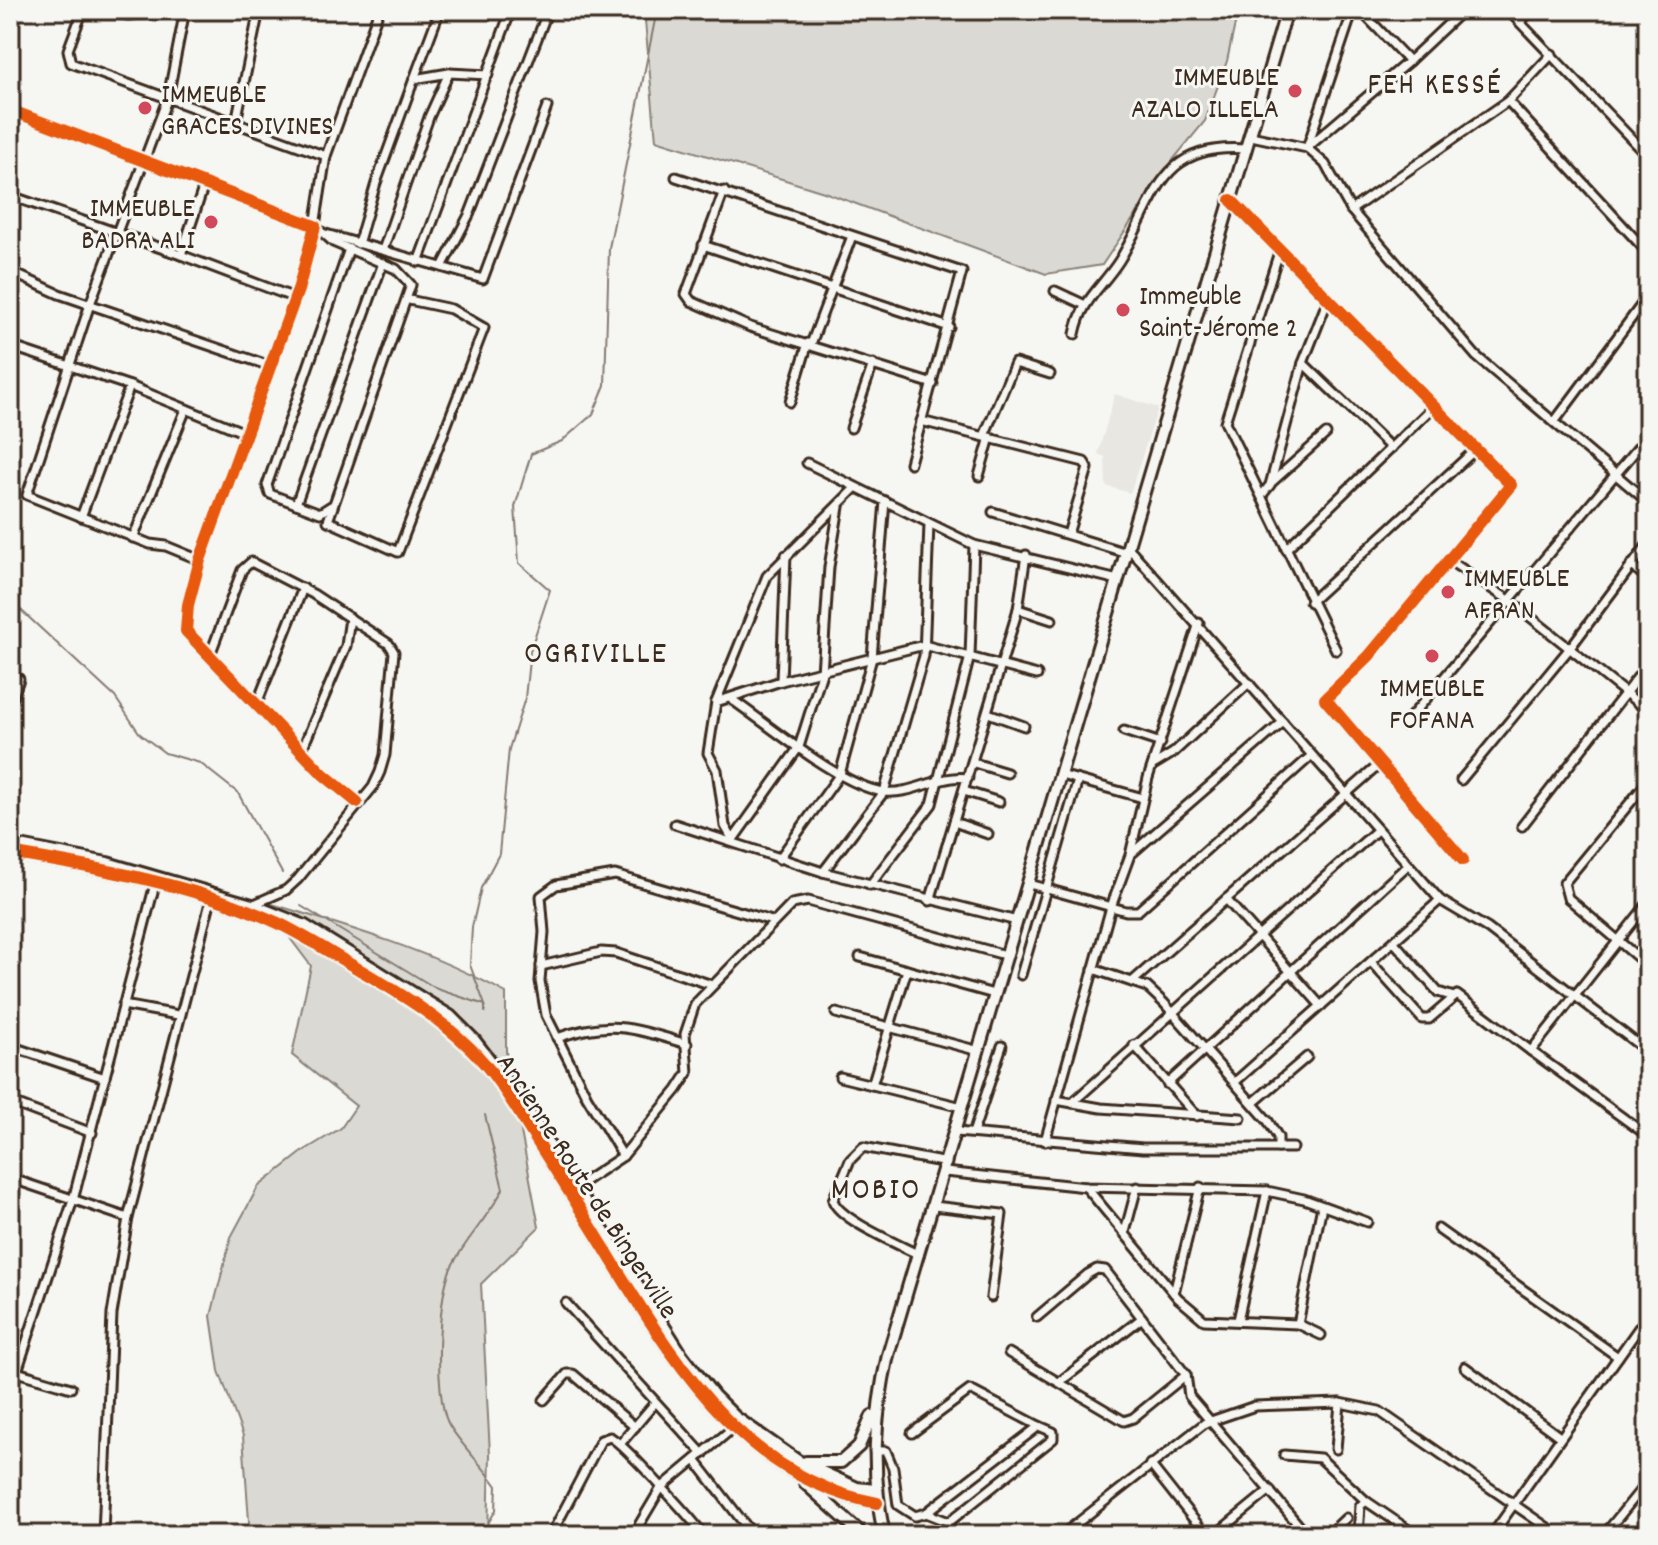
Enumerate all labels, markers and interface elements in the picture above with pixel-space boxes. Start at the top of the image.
place label: IMMEUBLE AZALO ILLELA [1131,60,1279,132]
district label: FEH KESSÉ [1368,66,1502,109]
place label: IMMEUBLE GRACES DIVINES [161,77,334,149]
marker: IMMEUBLE AZALO ILLELA [1286,82,1304,100]
marker: IMMEUBLE GRACES DIVINES [136,99,154,117]
place label: IMMEUBLE BADRA ALI [81,191,195,263]
marker: IMMEUBLE BADRA ALI [202,213,220,231]
place label: Immeuble Saint-Jérome 2 [1139,279,1298,351]
marker: Immeuble Saint-Jérome 2 [1114,301,1132,319]
place label: IMMEUBLE AFRAN [1464,561,1569,633]
marker: IMMEUBLE AFRAN [1439,583,1457,601]
district label: OGRIVILLE [524,633,668,679]
marker: IMMEUBLE FOFANA [1423,647,1441,665]
place label: IMMEUBLE FOFANA [1379,671,1485,743]
street label: Ancienne Route de Bingerville [484,1047,686,1328]
district label: MOBIO [831,1169,921,1215]

